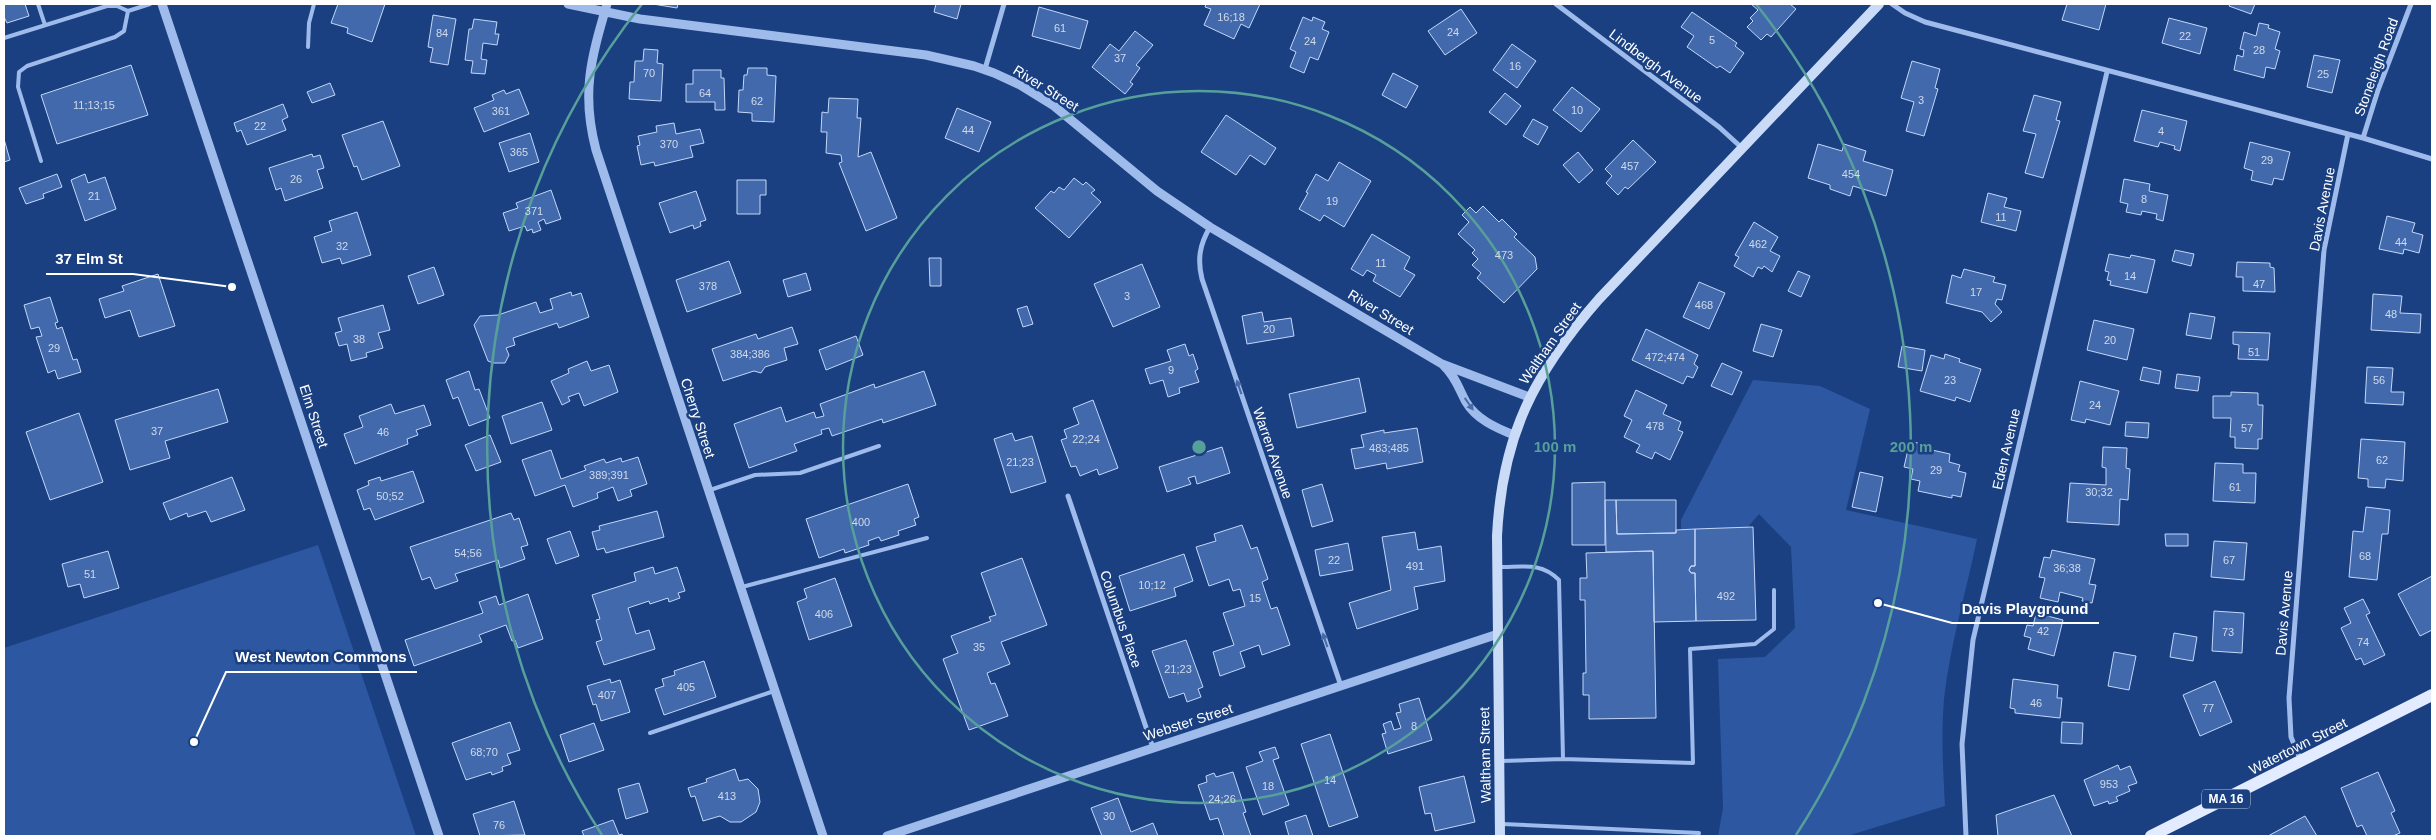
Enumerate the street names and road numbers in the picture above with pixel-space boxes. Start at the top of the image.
street label: Stoneleigh Road [2351,16,2401,118]
street label: Lindbergh Avenue [1606,26,1706,106]
street label: River Street [1010,62,1082,114]
street label: Davis Avenue [2306,165,2338,252]
street label: River Street [1345,286,1417,338]
street label: Waltham Street [1516,299,1584,387]
street label: Cherry Street [678,376,719,460]
street label: Elm Street [296,382,332,450]
street label: Warren Avenue [1250,405,1296,501]
street label: Eden Avenue [1989,407,2023,491]
street label: Columbus Place [1097,568,1145,670]
street label: Davis Avenue [2272,570,2296,656]
street label: Webster Street [1141,700,1235,744]
street label: Waltham Street [1476,707,1494,803]
street label: Watertown Street [2246,714,2350,778]
road number: MA 16 [2202,790,2250,809]

